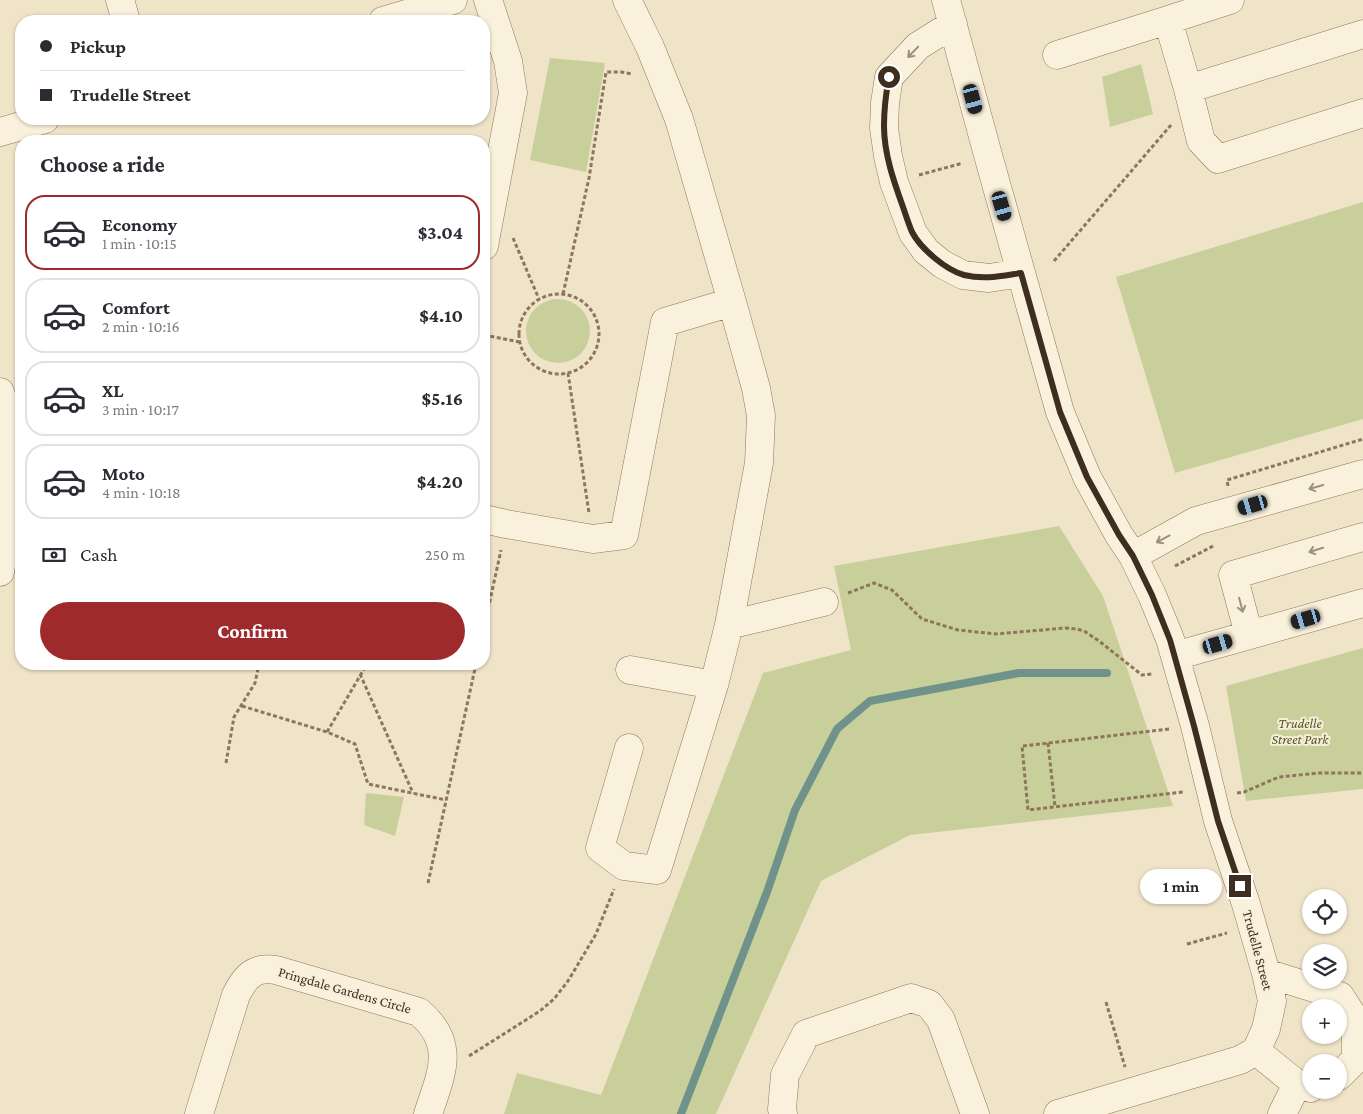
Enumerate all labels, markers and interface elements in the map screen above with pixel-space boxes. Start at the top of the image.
text: Pickup [70,36,126,57]
one-way arrow [907,45,919,58]
route start [878,66,900,88]
car [961,83,984,115]
text: Trudelle Street [70,84,190,105]
text: Choose a ride [40,152,165,177]
car [990,190,1013,222]
icon: car [42,210,87,255]
text: Economy [102,214,177,235]
text: $3.04 [418,222,463,243]
text: 1 min · 10:15 [102,235,177,252]
icon: car [42,293,87,338]
text: Comfort [102,297,170,318]
text: $4.10 [419,305,463,326]
text: 2 min · 10:16 [102,318,180,335]
icon: car [42,376,87,421]
text: XL [102,380,124,401]
text: $5.16 [422,388,463,409]
text: 3 min · 10:17 [102,401,179,418]
icon: car [42,459,87,504]
text: Moto [102,463,145,484]
text: $4.20 [417,471,463,492]
one-way arrow [1309,482,1325,492]
text: 4 min · 10:18 [102,484,181,501]
car [1236,494,1269,516]
one-way arrow [1156,535,1171,544]
icon: cash [40,541,68,569]
text: Cash [80,544,118,565]
text: 250 m [425,546,465,563]
one-way arrow [1309,546,1325,556]
one-way arrow [1237,597,1246,613]
button: Confirm [40,602,465,660]
car [1289,608,1322,630]
car [1201,633,1234,655]
park label: Trudelle Street Park [1272,715,1329,747]
callout: 1 min [1140,868,1222,904]
route end [1229,875,1251,897]
text: 1 min [1163,878,1199,895]
map controls [1302,889,1347,1099]
button: locate [1302,889,1347,934]
street label: Trudelle Street [1240,908,1276,992]
button: layers [1302,944,1347,989]
street label: Pringdale Gardens Circle [277,963,413,1017]
button: + [1302,999,1347,1044]
button: − [1302,1054,1347,1099]

